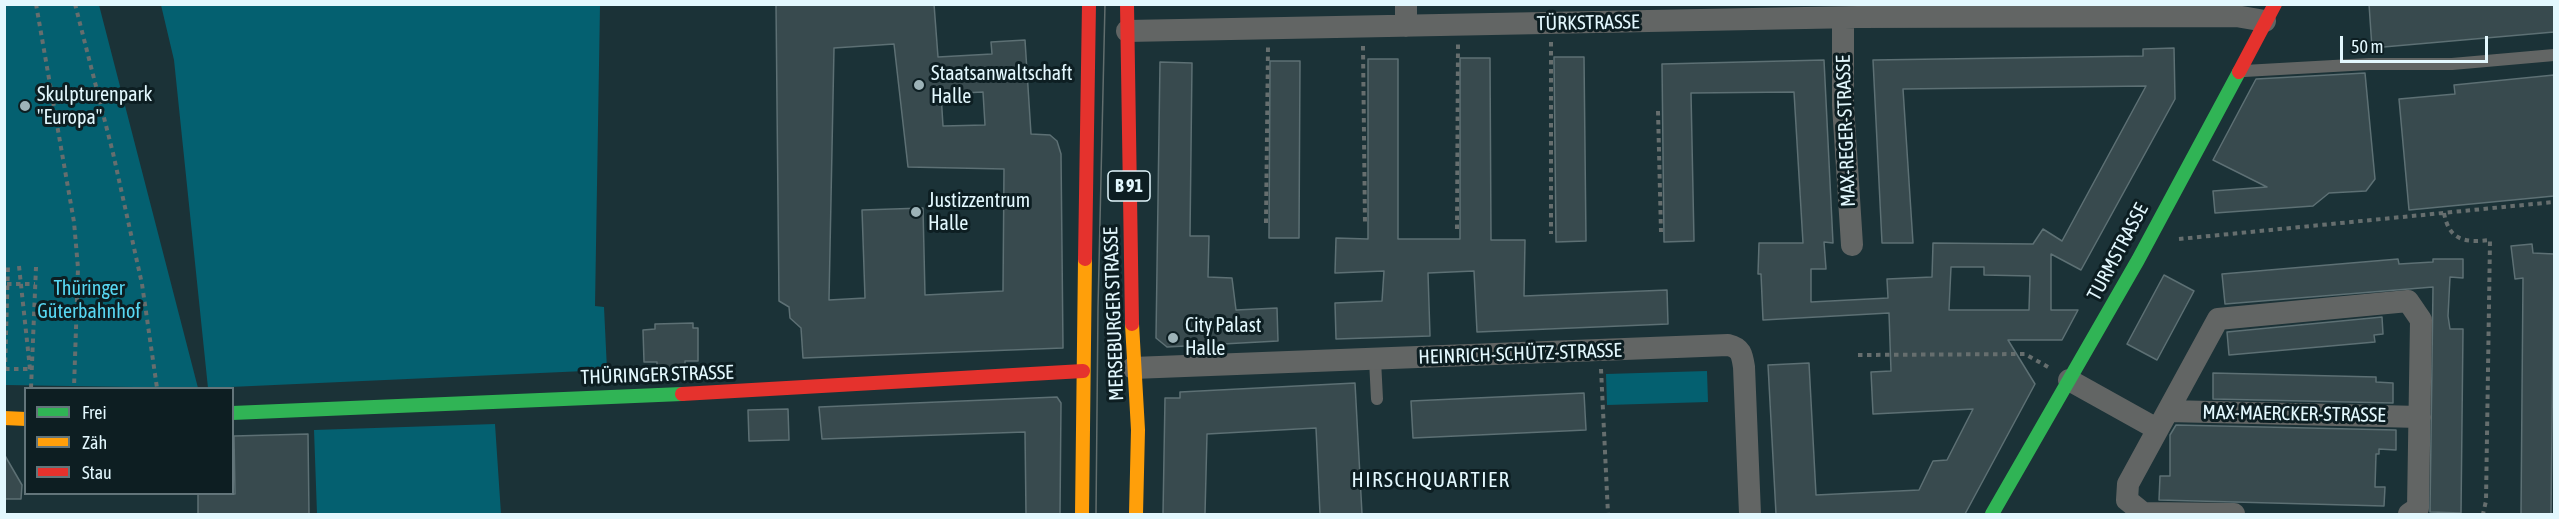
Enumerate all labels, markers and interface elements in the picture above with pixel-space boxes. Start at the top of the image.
street label: TÜRKSTRASSE [1536,10,1640,36]
scale bar [2343,24,2492,62]
text: 50 m [2351,36,2383,57]
street label: MAX-REGER-STRASSE [1831,55,1861,207]
place label: Staatsanwaltschaft Halle [931,62,1072,109]
marker: Staatsanwaltschaft Halle [912,78,926,92]
place label: Skulpturenpark "Europa" [37,83,152,130]
marker: Skulpturenpark "Europa" [18,99,32,113]
road number: B 91 [1108,171,1150,201]
place label: Justizzentrum Halle [928,189,1030,236]
street label: TURMSTRASSE [2082,199,2154,305]
marker: Justizzentrum Halle [909,205,923,219]
street label: MERSEBURGER STRASSE [1099,227,1129,401]
park label: Thüringer Güterbahnhof [37,277,141,324]
place label: City Palast Halle [1185,314,1261,361]
marker: City Palast Halle [1166,331,1180,345]
street label: HEINRICH-SCHÜTZ-STRASSE [1418,338,1622,370]
street label: THÜRINGER STRASSE [580,360,734,390]
legend [24,387,234,495]
street label: MAX-MAERCKER-STRASSE [2202,400,2386,428]
text: Frei [82,402,107,423]
text: Zäh [82,432,107,453]
text: Stau [82,462,112,483]
district label: HIRSCHQUARTIER [1352,467,1510,493]

